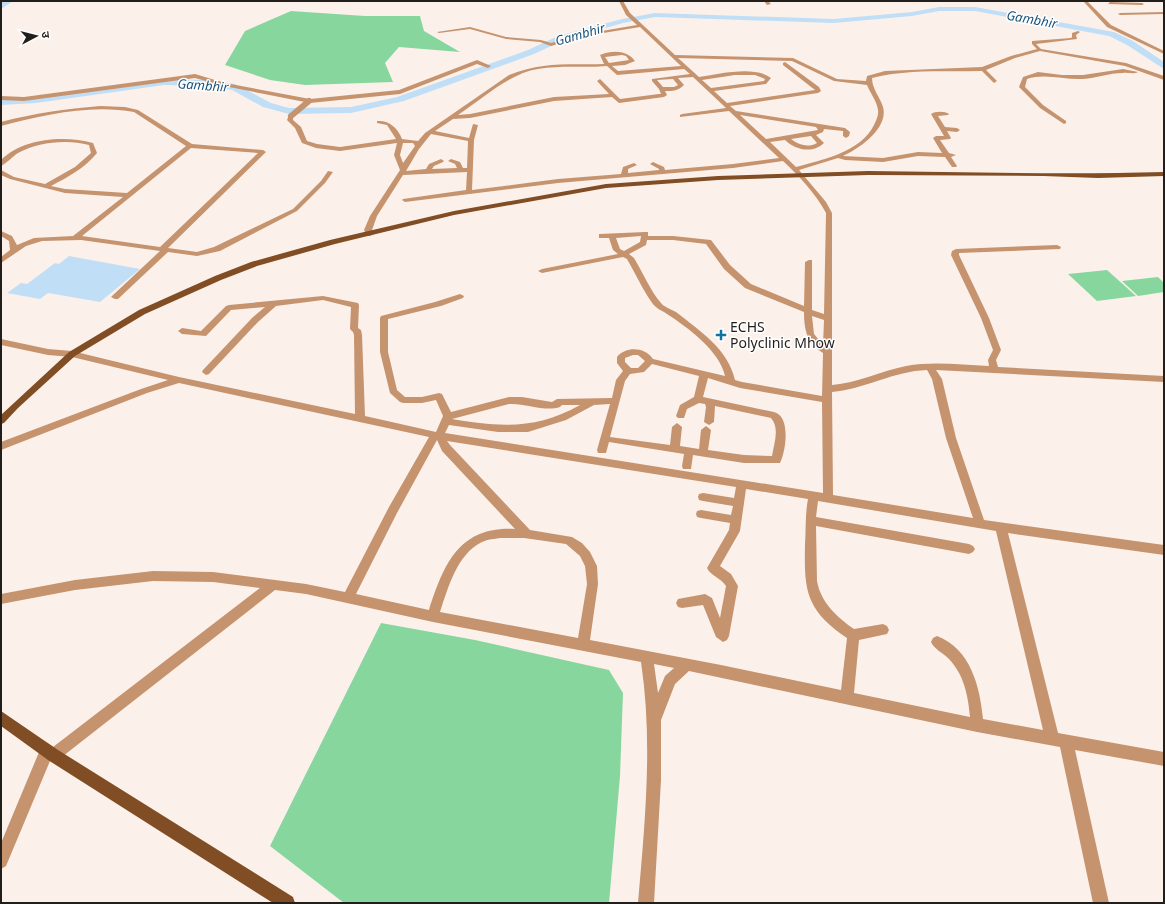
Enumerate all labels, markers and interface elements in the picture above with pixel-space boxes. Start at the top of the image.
water label: Gambhir [1005,6,1060,32]
north arrow [16,16,56,56]
water label: Gambhir [553,18,608,50]
text: उ [39,31,54,39]
water label: Gambhir [177,74,230,96]
place label: ECHS Polyclinic Mhow [730,317,835,352]
marker: ECHS Polyclinic Mhow [715,329,727,341]

